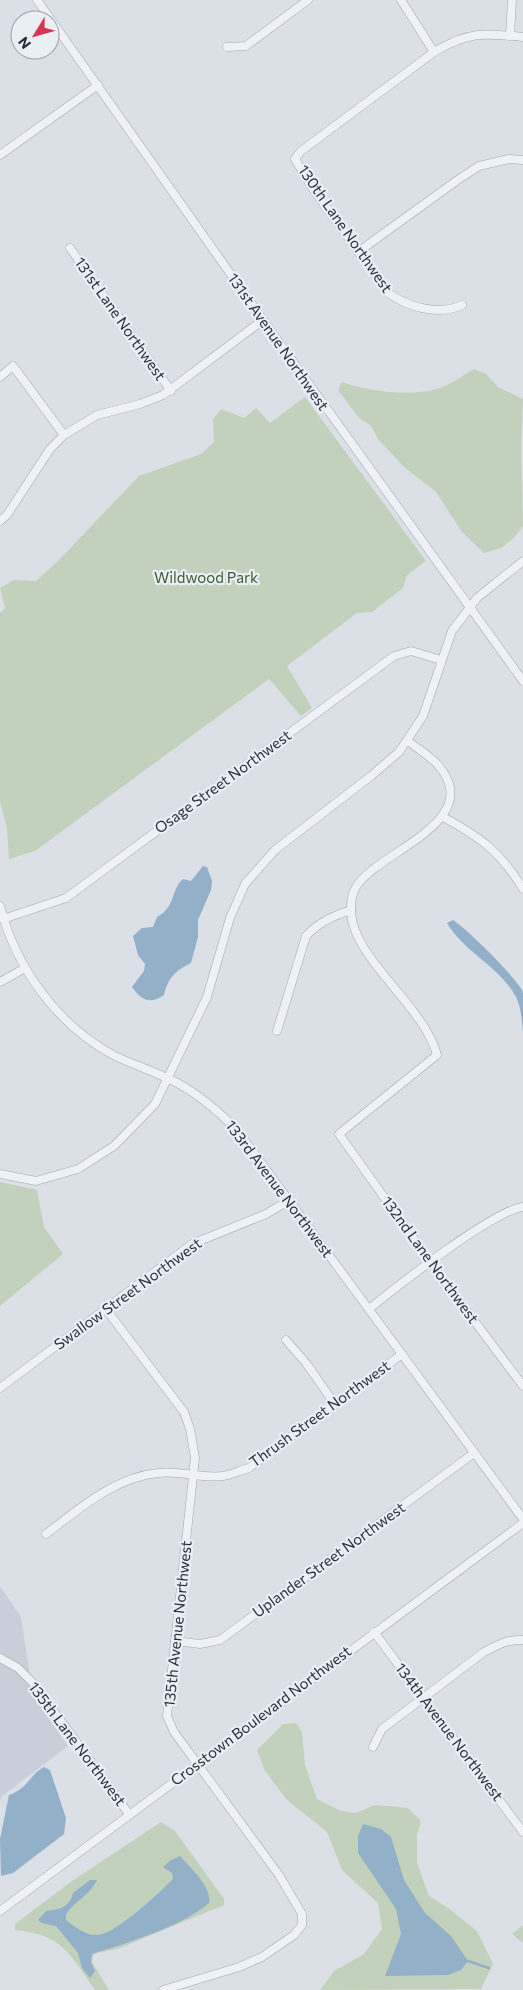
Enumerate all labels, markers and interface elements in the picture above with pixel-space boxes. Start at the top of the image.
north arrow [10,10,60,60]
text: N [14,34,34,52]
street label: 130th Lane Northwest [295,161,397,296]
street label: 131st Lane Northwest [71,253,170,384]
street label: 131st Avenue Northwest [225,269,333,414]
park label: Wildwood Park [154,568,258,586]
street label: Osage Street Northwest [151,726,294,837]
street label: 133rd Avenue Northwest [222,1116,337,1261]
street label: 132nd Lane Northwest [379,1192,483,1326]
street label: Swallow Street Northwest [50,1234,205,1353]
street label: Thrush Street Northwest [246,1356,393,1470]
street label: Uplander Street Northwest [249,1498,408,1621]
street label: 135th Avenue Northwest [159,1540,195,1708]
street label: Crosstown Boulevard Northwest [167,1641,354,1789]
street label: 134th Avenue Northwest [392,1659,508,1804]
street label: 135th Lane Northwest [25,1678,130,1809]

